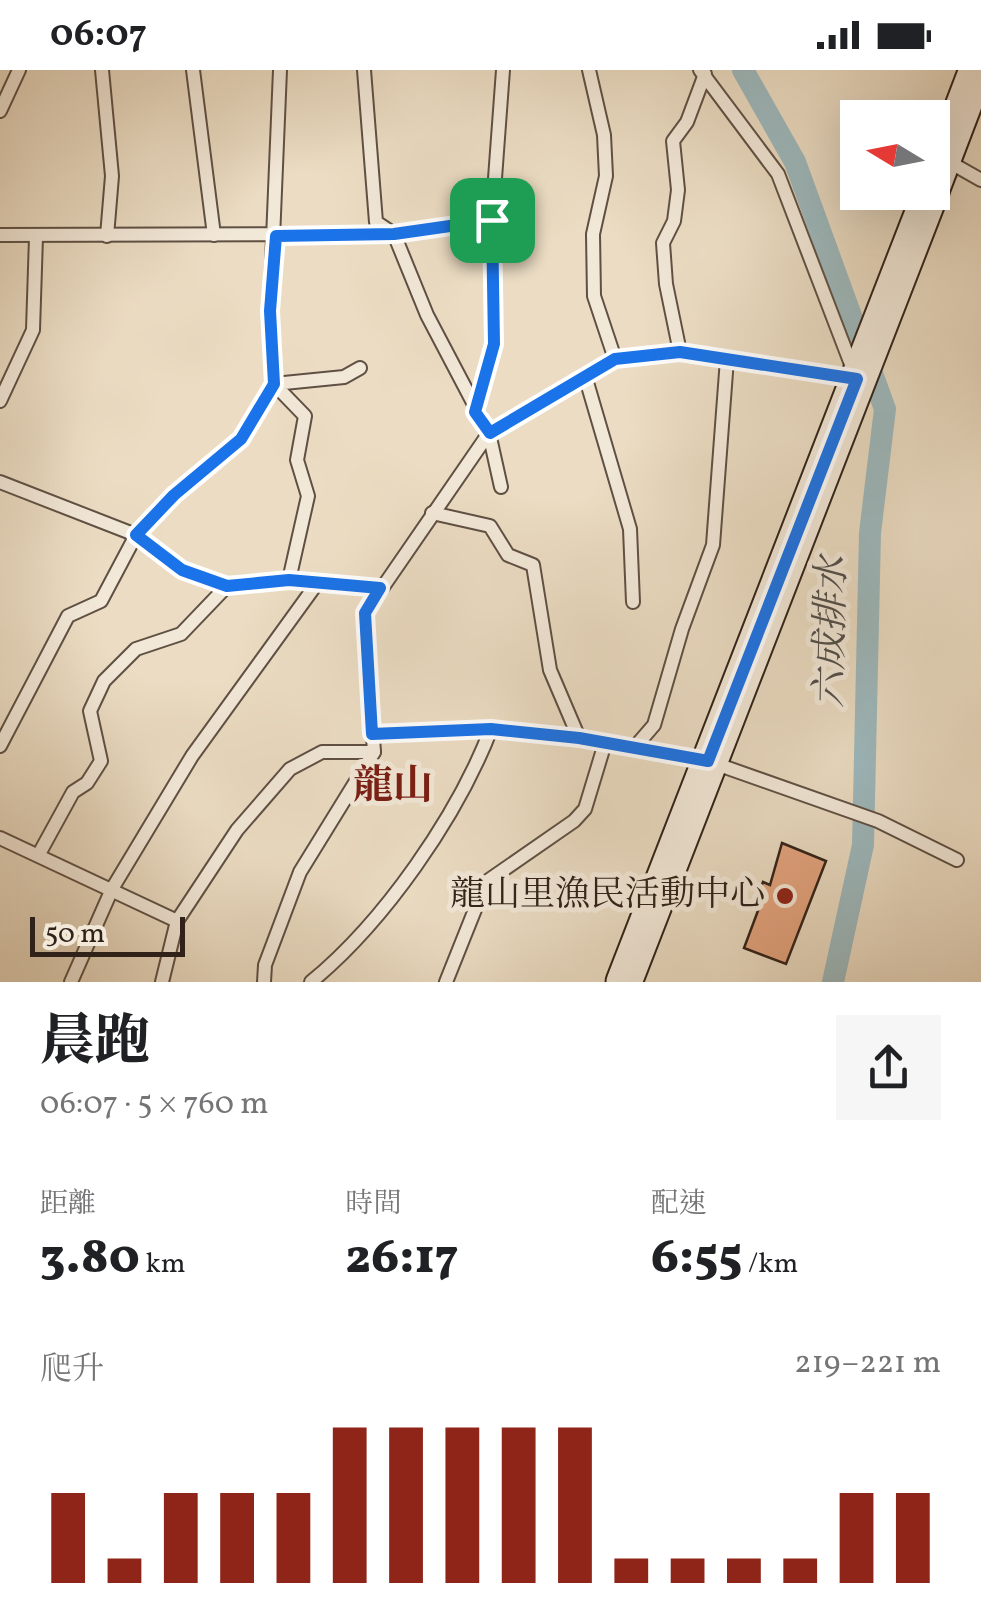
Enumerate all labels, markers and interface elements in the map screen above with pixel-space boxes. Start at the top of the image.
text: 06:07 [50,9,147,62]
north arrow [840,100,950,210]
map controls [840,100,950,210]
pin [450,178,535,263]
icon: arrive [465,193,520,248]
water label: 六成排水 [805,552,861,708]
district label: 龍山 [353,760,433,816]
place label: 龍山里漁民活動中心 [450,872,765,920]
marker: 龍山里漁民活動中心 [774,885,796,907]
scale bar [30,912,185,956]
text: 50 m [45,915,105,954]
text: 晨跑 [40,1007,150,1083]
button: share [836,1015,941,1120]
text: 06:07 · 5 × 760 m [40,1083,269,1127]
text: 距離 [40,1185,96,1224]
text: 時間 [345,1185,401,1224]
text: 配速 [651,1185,707,1224]
text: 3.80 [40,1224,140,1294]
text: 26:17 [345,1224,459,1294]
text: 6:55 [651,1224,742,1294]
text: km [140,1245,185,1284]
text: /km [742,1245,798,1284]
text: 219–221 m [794,1342,941,1386]
text: 爬升 [40,1349,104,1393]

